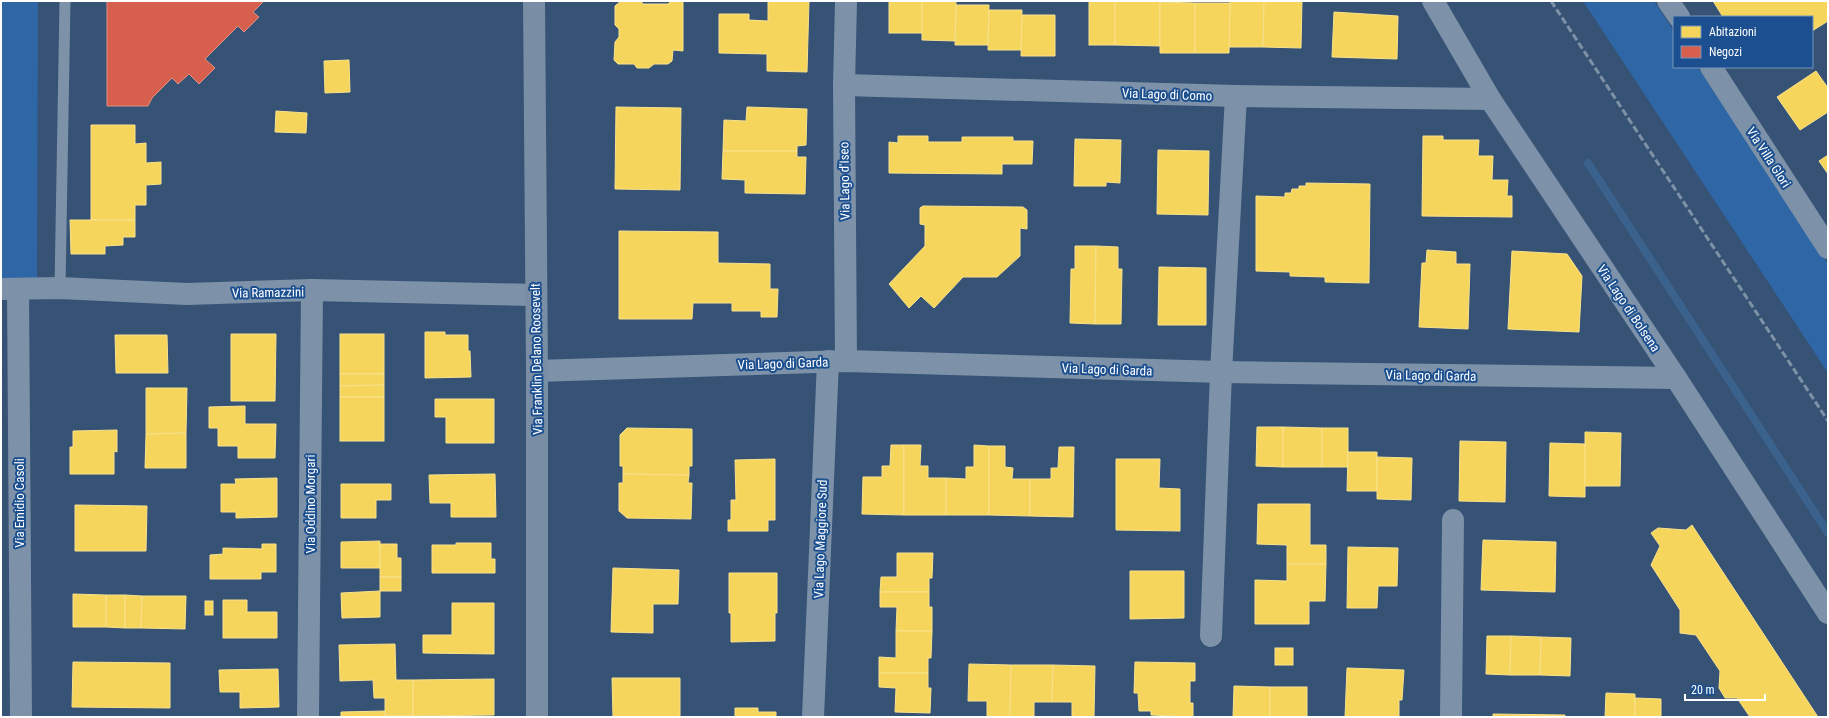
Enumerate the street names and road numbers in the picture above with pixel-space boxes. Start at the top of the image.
street label: Via Lago di Como [1122,85,1212,104]
street label: Via Villa Glori [1743,124,1794,190]
street label: Via Lago d'Iseo [836,142,853,220]
street label: Via Lago di Bolsena [1594,262,1663,355]
street label: Via Franklin Delano Roosevelt [528,283,545,435]
street label: Via Ramazzini [232,284,304,301]
street label: Via Lago di Garda [737,354,829,373]
street label: Via Lago di Garda [1061,360,1153,379]
street label: Via Lago di Garda [1386,367,1476,384]
street label: Via Oddino Morgari [303,455,318,553]
street label: Via Emidio Casoli [12,458,27,548]
street label: Via Lago Maggiore Sud [811,479,830,599]

